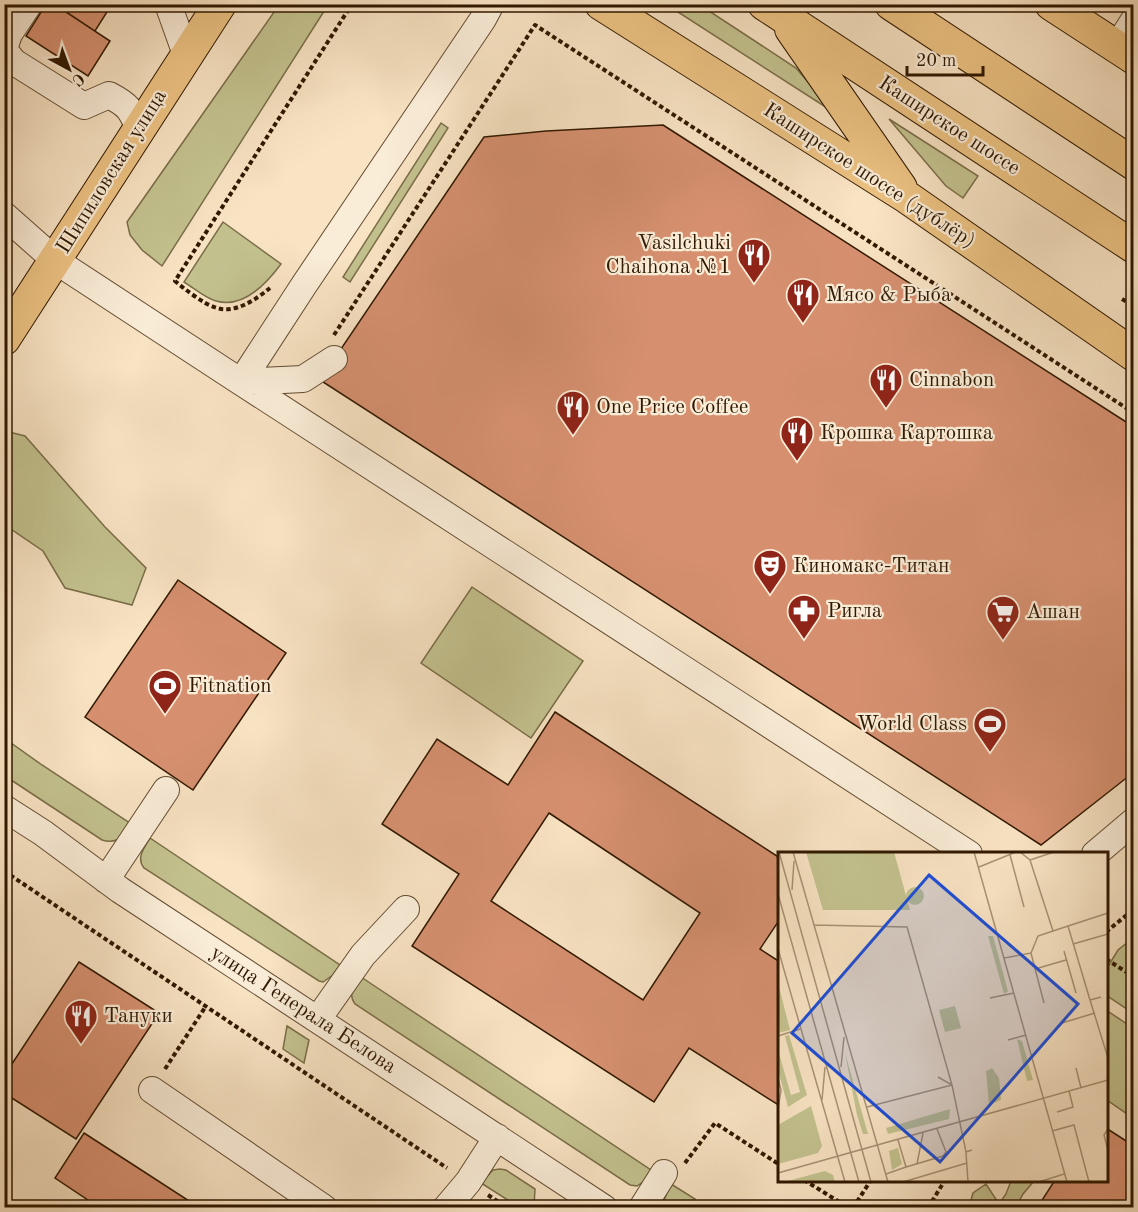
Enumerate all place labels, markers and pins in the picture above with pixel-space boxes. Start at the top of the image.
place label: Vasilchuki Chaihona №1 [605,233,731,278]
restaurant icon: Vasilchuki Chaihona №1 [736,237,772,284]
restaurant icon: Мясо & Рыба [785,277,821,324]
place label: Мясо & Рыба [826,285,951,306]
restaurant icon: Cinnabon [868,362,904,409]
place label: Cinnabon [909,370,994,391]
restaurant icon: One Price Coffee [555,389,591,436]
place label: One Price Coffee [596,397,749,418]
restaurant icon: Крошка Картошка [779,415,815,462]
place label: Крошка Картошка [820,423,993,444]
theatre icon: Киномакс-Титан [752,548,788,595]
place label: Киномакс-Титан [793,556,950,577]
pharmacy icon: Ригла [786,593,822,640]
supermarket icon: Ашан [985,594,1021,641]
place label: Ригла [827,601,882,622]
place label: Ашан [1026,602,1080,623]
sports icon: Fitnation [147,668,183,715]
place label: Fitnation [188,676,272,697]
sports icon: World Class [972,706,1008,753]
place label: World Class [857,714,967,735]
restaurant icon: Тануки [63,998,99,1045]
place label: Тануки [104,1006,173,1027]

